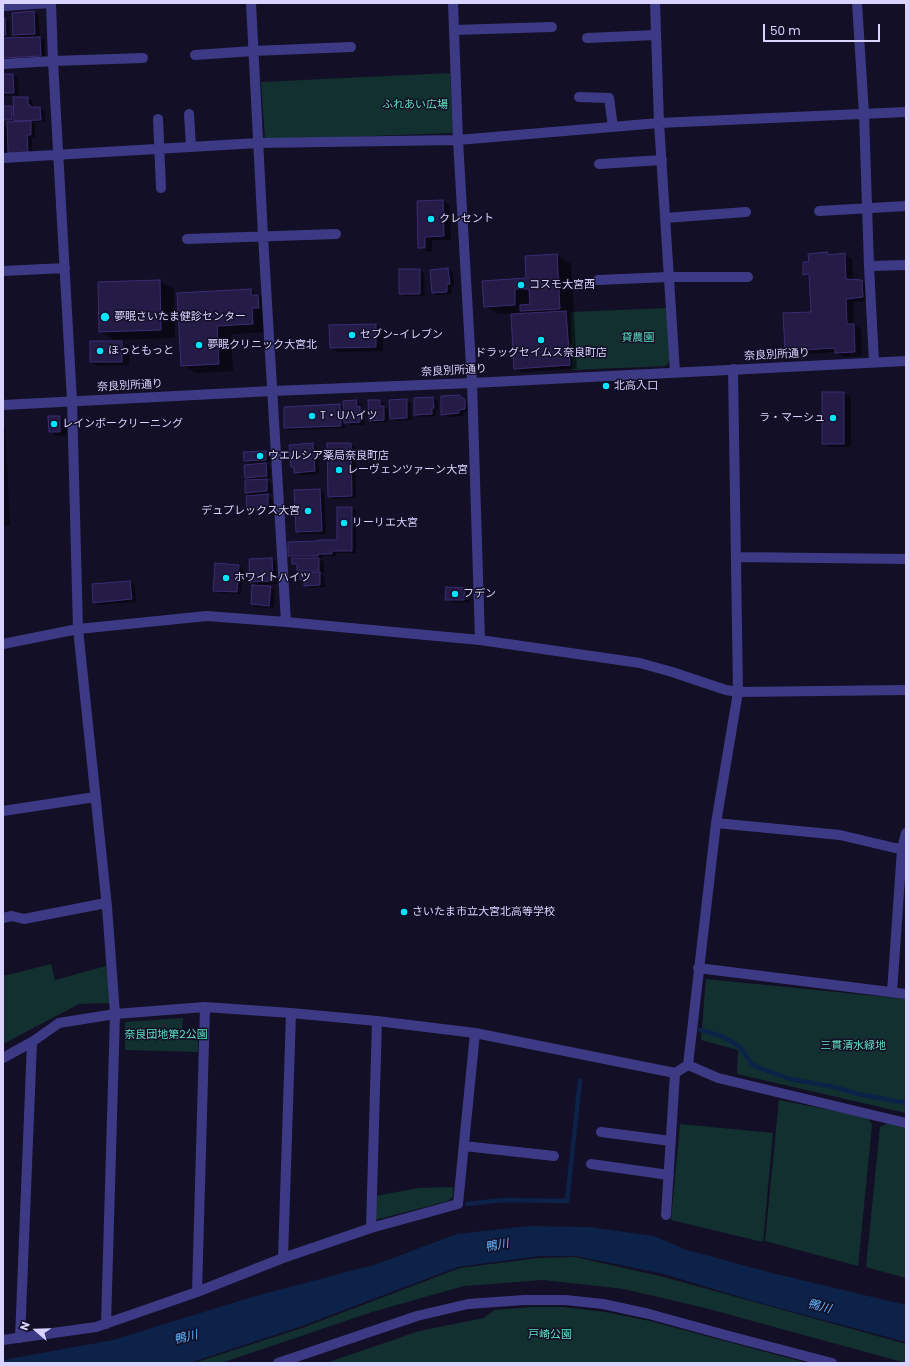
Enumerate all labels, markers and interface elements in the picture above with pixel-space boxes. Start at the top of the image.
scale bar [765,16,882,42]
text: 50 m [770,22,801,39]
park label: ふれあい広場 [382,98,448,112]
place label: クレセント [439,212,494,226]
marker: クレセント [426,214,436,224]
place label: コスモ大宮西 [529,278,595,292]
marker: コスモ大宮西 [516,280,526,290]
place label: 夢眠さいたま健診センター [114,310,246,324]
marker: 夢眠さいたま健診センター [99,311,111,323]
place label: セブン-イレブン [360,328,443,342]
marker: セブン-イレブン [347,330,357,340]
park label: 貸農園 [622,331,654,345]
marker: ドラッグセイムス奈良町店 [536,335,546,345]
place label: 夢眠クリニック大宮北 [207,338,317,352]
marker: 夢眠クリニック大宮北 [194,340,204,350]
place label: ほっともっと [108,344,174,358]
marker: ほっともっと [95,346,105,356]
place label: ドラッグセイムス奈良町店 [475,346,607,360]
street label: 奈良別所通り [744,347,810,363]
street label: 奈良別所通り [421,363,487,379]
street label: 奈良別所通り [97,378,163,394]
place label: 北高入口 [614,379,658,393]
marker: 北高入口 [601,381,611,391]
place label: T・Uハイツ [320,409,377,423]
marker: T・Uハイツ [307,411,317,421]
place label: ラ・マーシュ [759,411,825,425]
marker: ラ・マーシュ [828,413,838,423]
place label: レインボークリーニング [62,417,183,431]
marker: レインボークリーニング [49,419,59,429]
place label: ウエルシア薬局奈良町店 [268,449,389,463]
marker: ウエルシア薬局奈良町店 [255,451,265,461]
place label: レーヴェンツァーン大宮 [347,463,468,477]
marker: レーヴェンツァーン大宮 [334,465,344,475]
place label: デュプレックス大宮 [201,504,300,518]
marker: デュプレックス大宮 [303,506,313,516]
place label: リーリエ大宮 [352,516,418,530]
marker: リーリエ大宮 [339,518,349,528]
place label: ホワイトハイツ [234,571,311,585]
marker: ホワイトハイツ [221,573,231,583]
place label: フデン [463,587,496,601]
marker: フデン [450,589,460,599]
place label: さいたま市立大宮北高等学校 [412,905,555,919]
marker: さいたま市立大宮北高等学校 [399,907,409,917]
park label: 奈良団地第2公園 [124,1028,208,1042]
park label: 三貫清水緑地 [820,1039,886,1053]
water label: 鴨川 [484,1237,510,1255]
water label: 鴨川 [806,1297,832,1317]
north arrow [16,1310,56,1350]
text: N [16,1319,34,1333]
water label: 鴨川 [173,1328,199,1348]
park label: 戸崎公園 [528,1328,572,1342]

